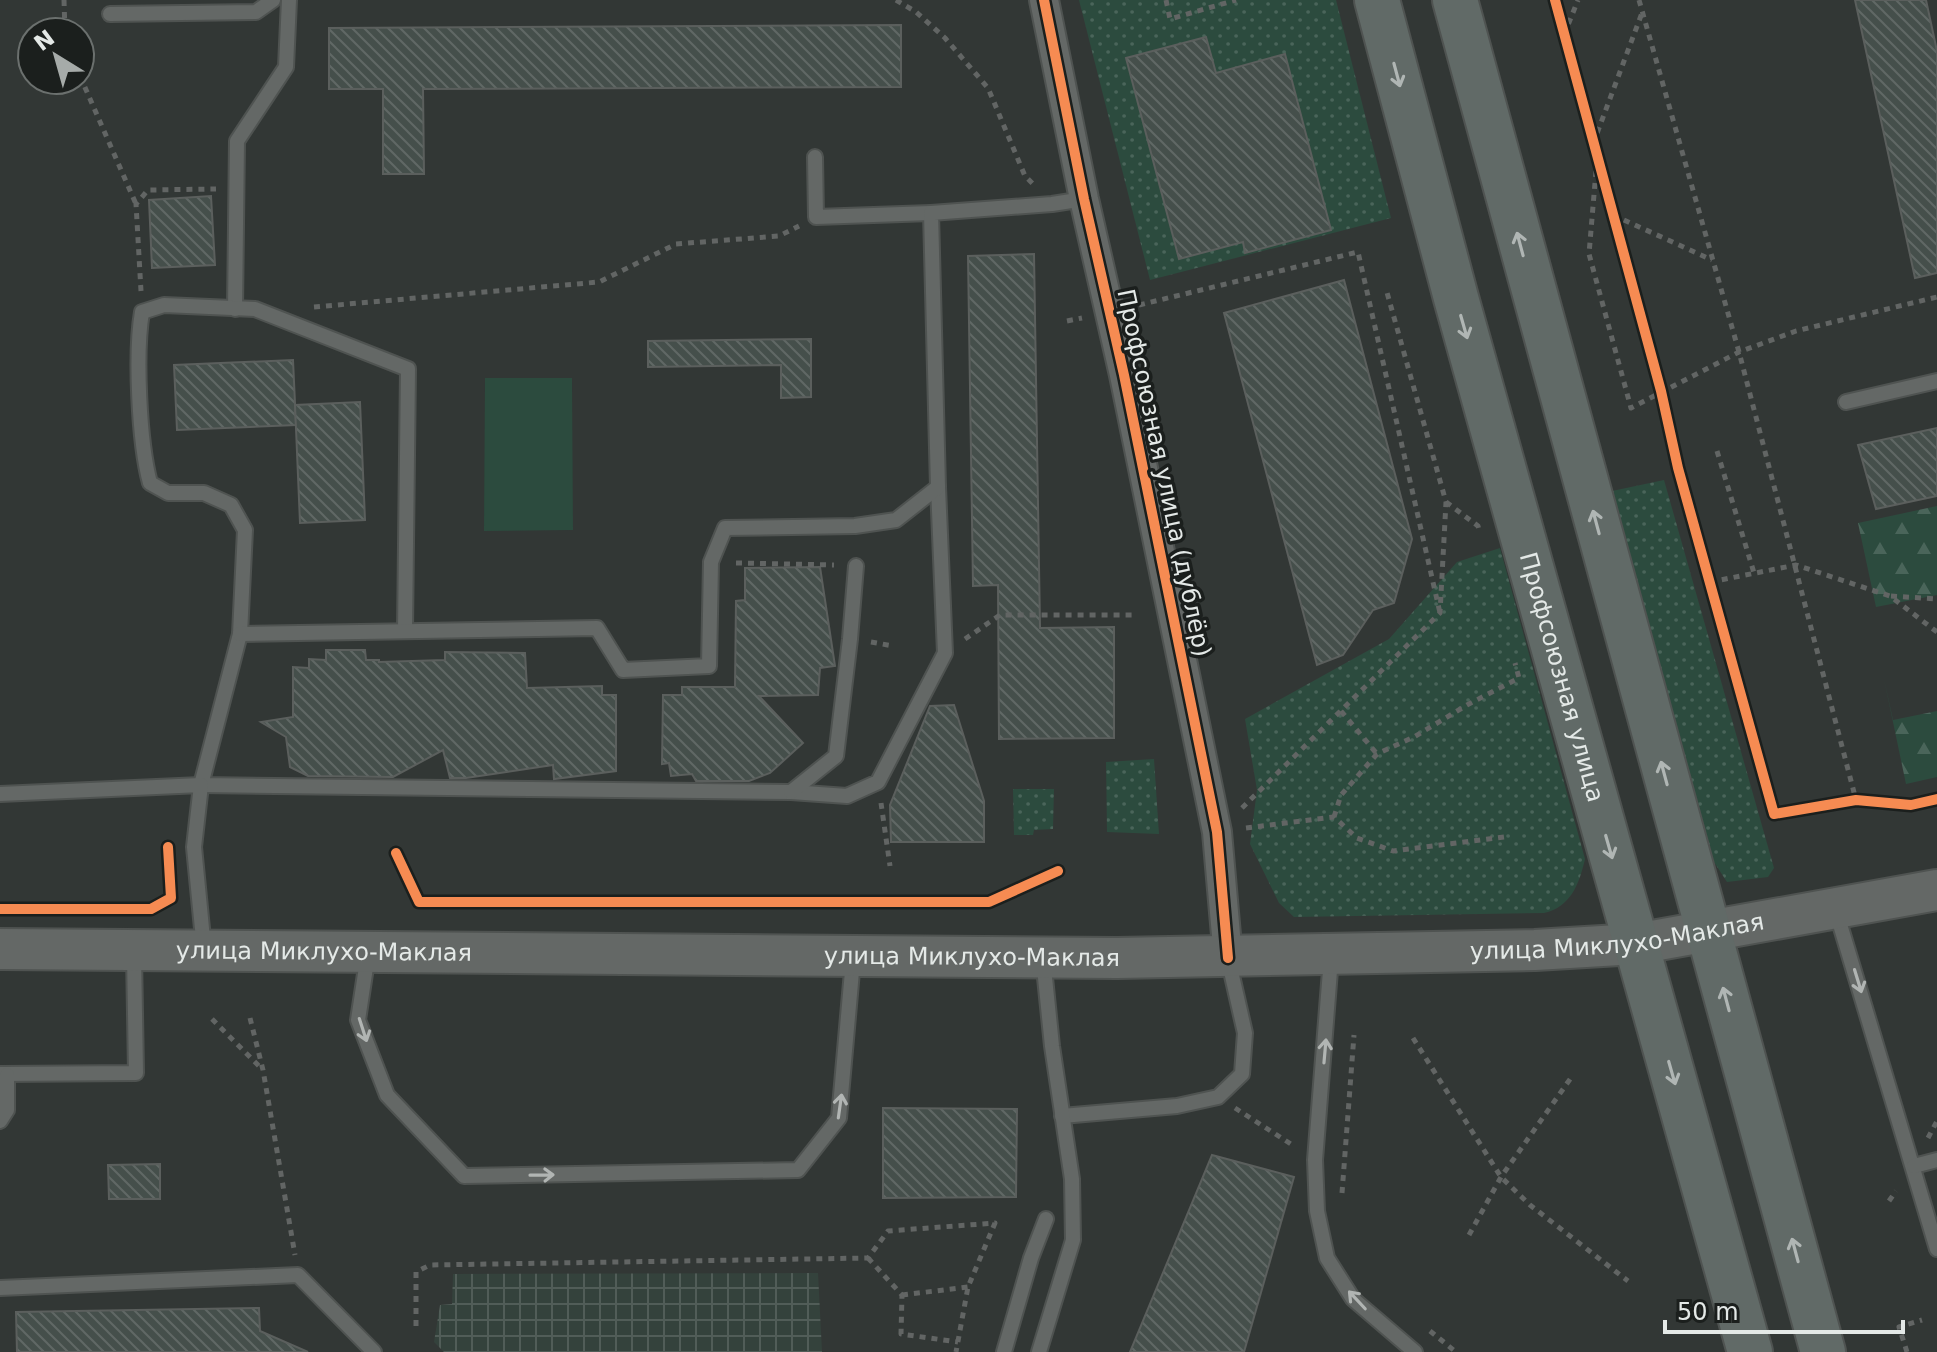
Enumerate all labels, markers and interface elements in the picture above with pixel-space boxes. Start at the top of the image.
north arrow [16,16,96,96]
text: N [29,25,59,56]
one-way arrow [1391,62,1406,88]
one-way arrow [1512,232,1527,258]
street label: Профсоюзная улица (дублёр) [1111,287,1217,659]
one-way arrow [1458,313,1473,339]
one-way arrow [1588,509,1603,535]
street label: Профсоюзная улица [1514,549,1610,805]
one-way arrow [1656,760,1671,786]
one-way arrow [1602,833,1617,859]
street label: улица Миклухо-Маклая [1470,907,1766,965]
street label: улица Миклухо-Маклая [176,936,472,967]
street label: улица Миклухо-Маклая [824,942,1120,972]
one-way arrow [1851,968,1866,994]
one-way arrow [1718,987,1733,1013]
one-way arrow [356,1017,371,1042]
one-way arrow [1318,1038,1333,1065]
one-way arrow [1665,1059,1680,1085]
one-way arrow [833,1094,848,1120]
one-way arrow [528,1167,555,1182]
one-way arrow [1787,1237,1802,1263]
scale bar [1665,1284,1903,1334]
one-way arrow [1347,1290,1366,1310]
text: 50 m [1677,1298,1739,1326]

